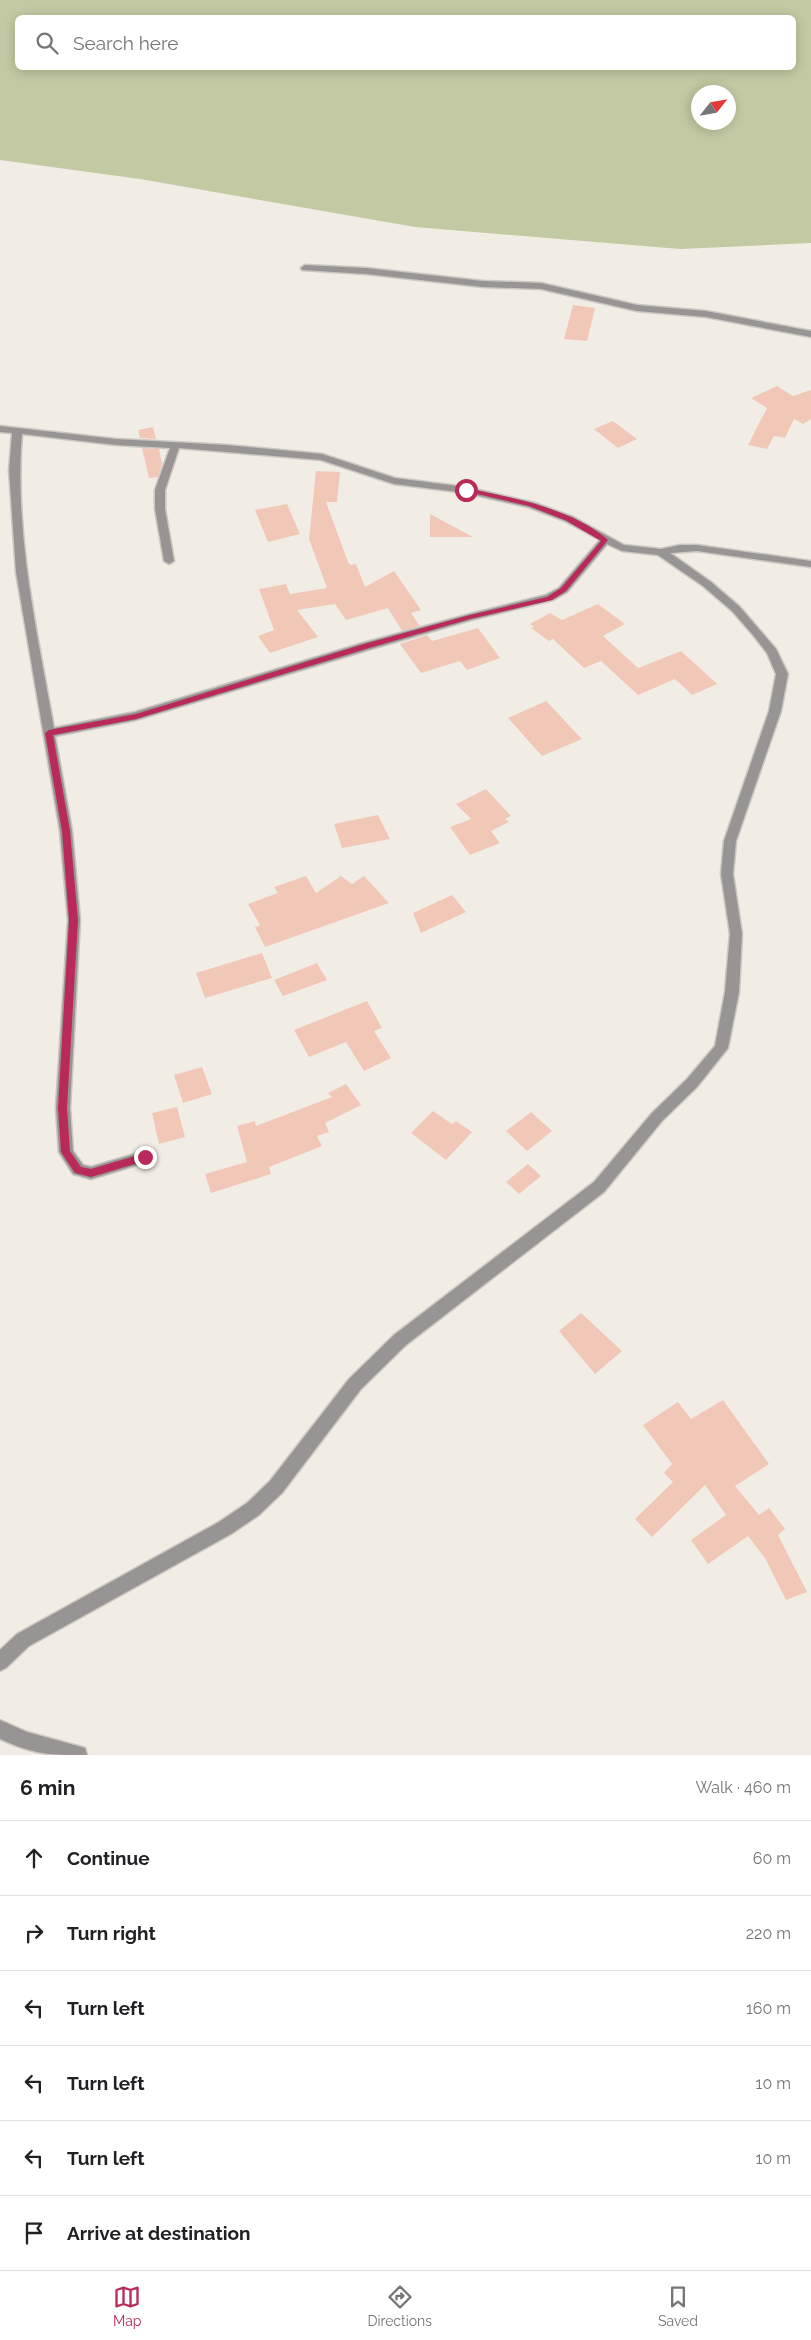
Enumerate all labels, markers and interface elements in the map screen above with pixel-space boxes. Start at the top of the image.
search box [15,15,796,70]
icon: search [33,29,61,57]
text: Search here [73,32,179,54]
north arrow [691,85,736,130]
route start [455,479,478,502]
route end [134,1146,157,1169]
text: 6 min [20,1775,75,1800]
text: Walk · 460 m [695,1778,791,1797]
icon: ahead [20,1844,48,1872]
text: Continue [67,1847,150,1869]
text: 60 m [753,1849,791,1868]
icon: right [20,1919,48,1947]
text: Turn right [67,1922,156,1944]
text: 220 m [746,1924,791,1943]
icon: left [20,1994,48,2022]
text: Turn left [67,1997,144,2019]
text: 160 m [746,1999,791,2018]
icon: left [20,2069,48,2097]
text: Turn left [67,2072,144,2094]
text: 10 m [756,2074,791,2093]
icon: left [20,2144,48,2172]
text: Turn left [67,2147,144,2169]
text: 10 m [756,2149,791,2168]
icon: arrive [20,2219,48,2247]
text: Arrive at destination [67,2222,251,2244]
tab: Map [113,2283,141,2329]
tab: Directions [367,2283,432,2329]
tab: Saved [658,2283,698,2329]

